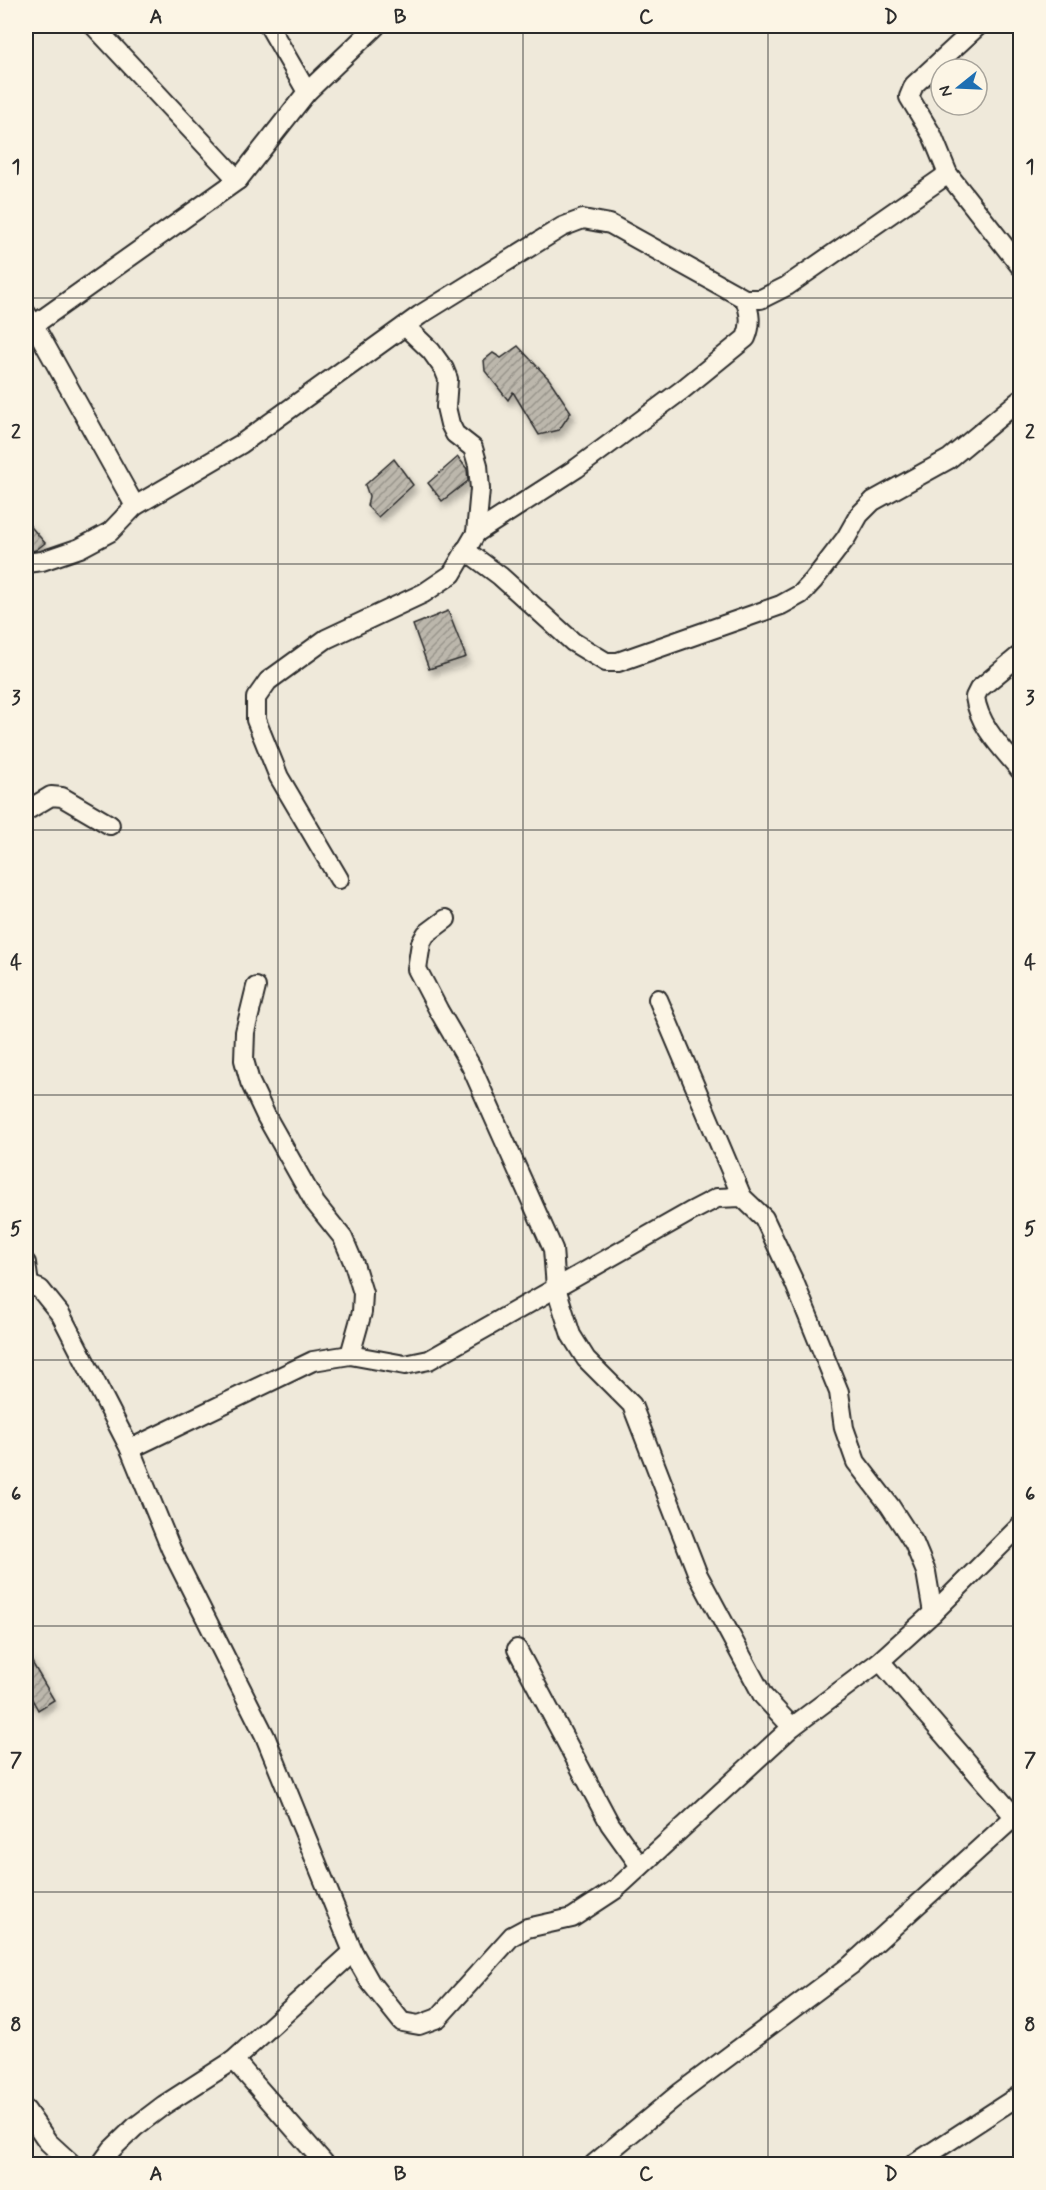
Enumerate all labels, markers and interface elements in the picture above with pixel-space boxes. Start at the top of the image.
text: A [149,4,163,31]
text: B [394,4,407,31]
text: C [639,4,654,31]
text: D [884,4,898,31]
north arrow [929,57,989,117]
text: N [935,83,958,99]
text: 1 [12,154,20,181]
text: 1 [1026,154,1034,181]
text: 2 [11,419,21,446]
text: 2 [1025,419,1035,446]
text: 3 [11,685,21,712]
text: 3 [1025,685,1035,712]
text: 4 [10,950,22,977]
text: 4 [1024,950,1036,977]
text: 5 [10,1216,22,1243]
text: 5 [1024,1216,1036,1243]
text: 6 [11,1481,21,1508]
text: 6 [1025,1481,1035,1508]
text: 7 [10,1747,22,1774]
text: 7 [1024,1747,1036,1774]
text: 8 [10,2012,22,2039]
text: 8 [1024,2012,1036,2039]
text: A [149,2161,163,2188]
text: B [394,2161,407,2188]
text: C [639,2161,654,2188]
text: D [884,2161,898,2188]

